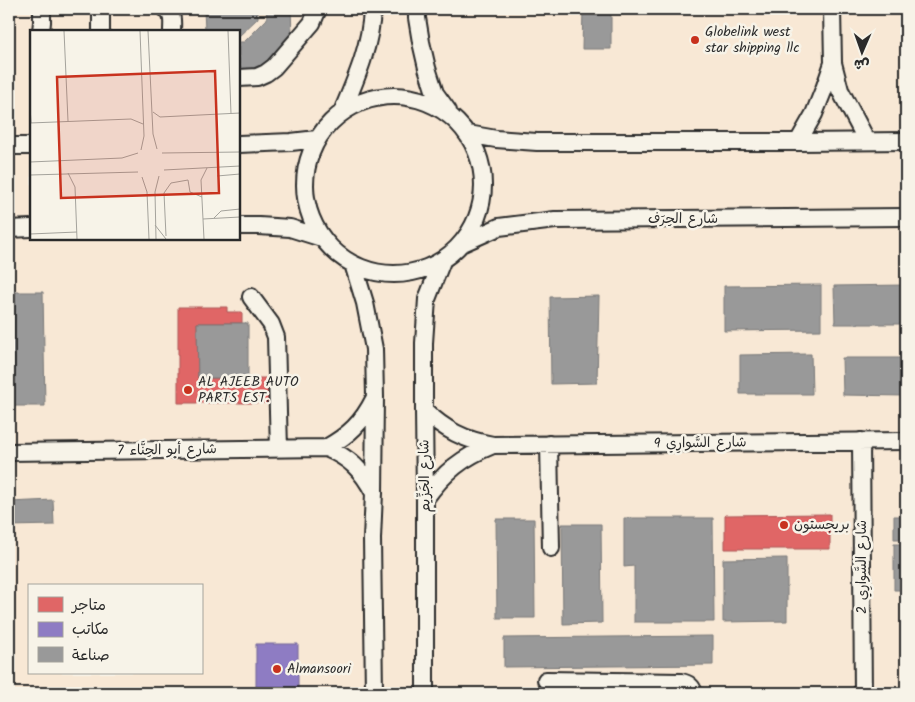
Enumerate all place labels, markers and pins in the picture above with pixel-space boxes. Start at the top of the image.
place label: Globelink west star shipping llc [705,21,800,59]
marker: Globelink west star shipping llc [689,34,701,46]
place label: AL AJEEB AUTO PARTS EST. [198,371,299,409]
marker: AL AJEEB AUTO PARTS EST. [182,384,194,396]
place label: بريجستون [794,514,850,536]
marker: بريجستون [778,519,790,531]
place label: Almansoori [287,658,351,680]
marker: Almansoori [271,663,283,675]

